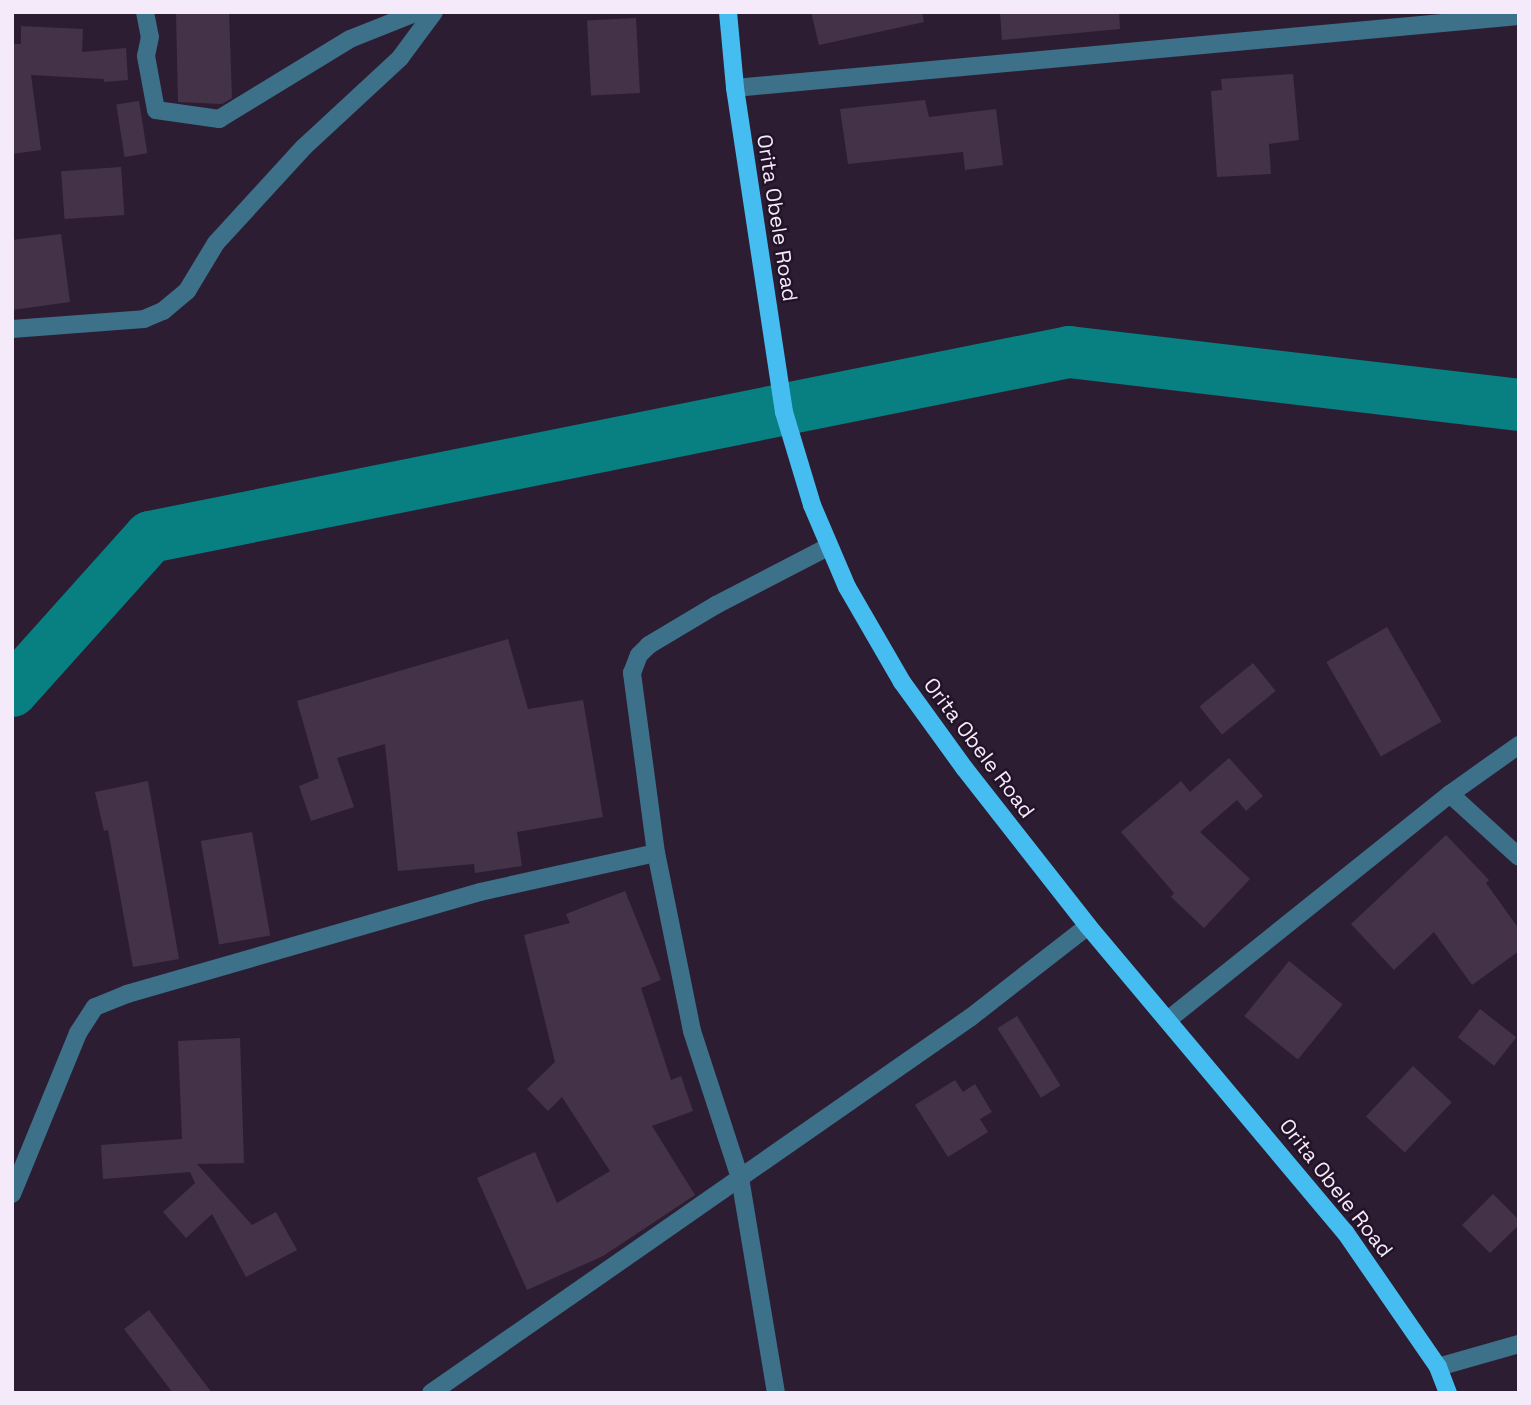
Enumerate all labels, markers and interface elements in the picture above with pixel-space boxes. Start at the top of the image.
street label: Orita Obele Road [751,133,803,303]
street label: Orita Obele Road [918,673,1040,823]
street label: Orita Obele Road [1274,1114,1398,1262]

